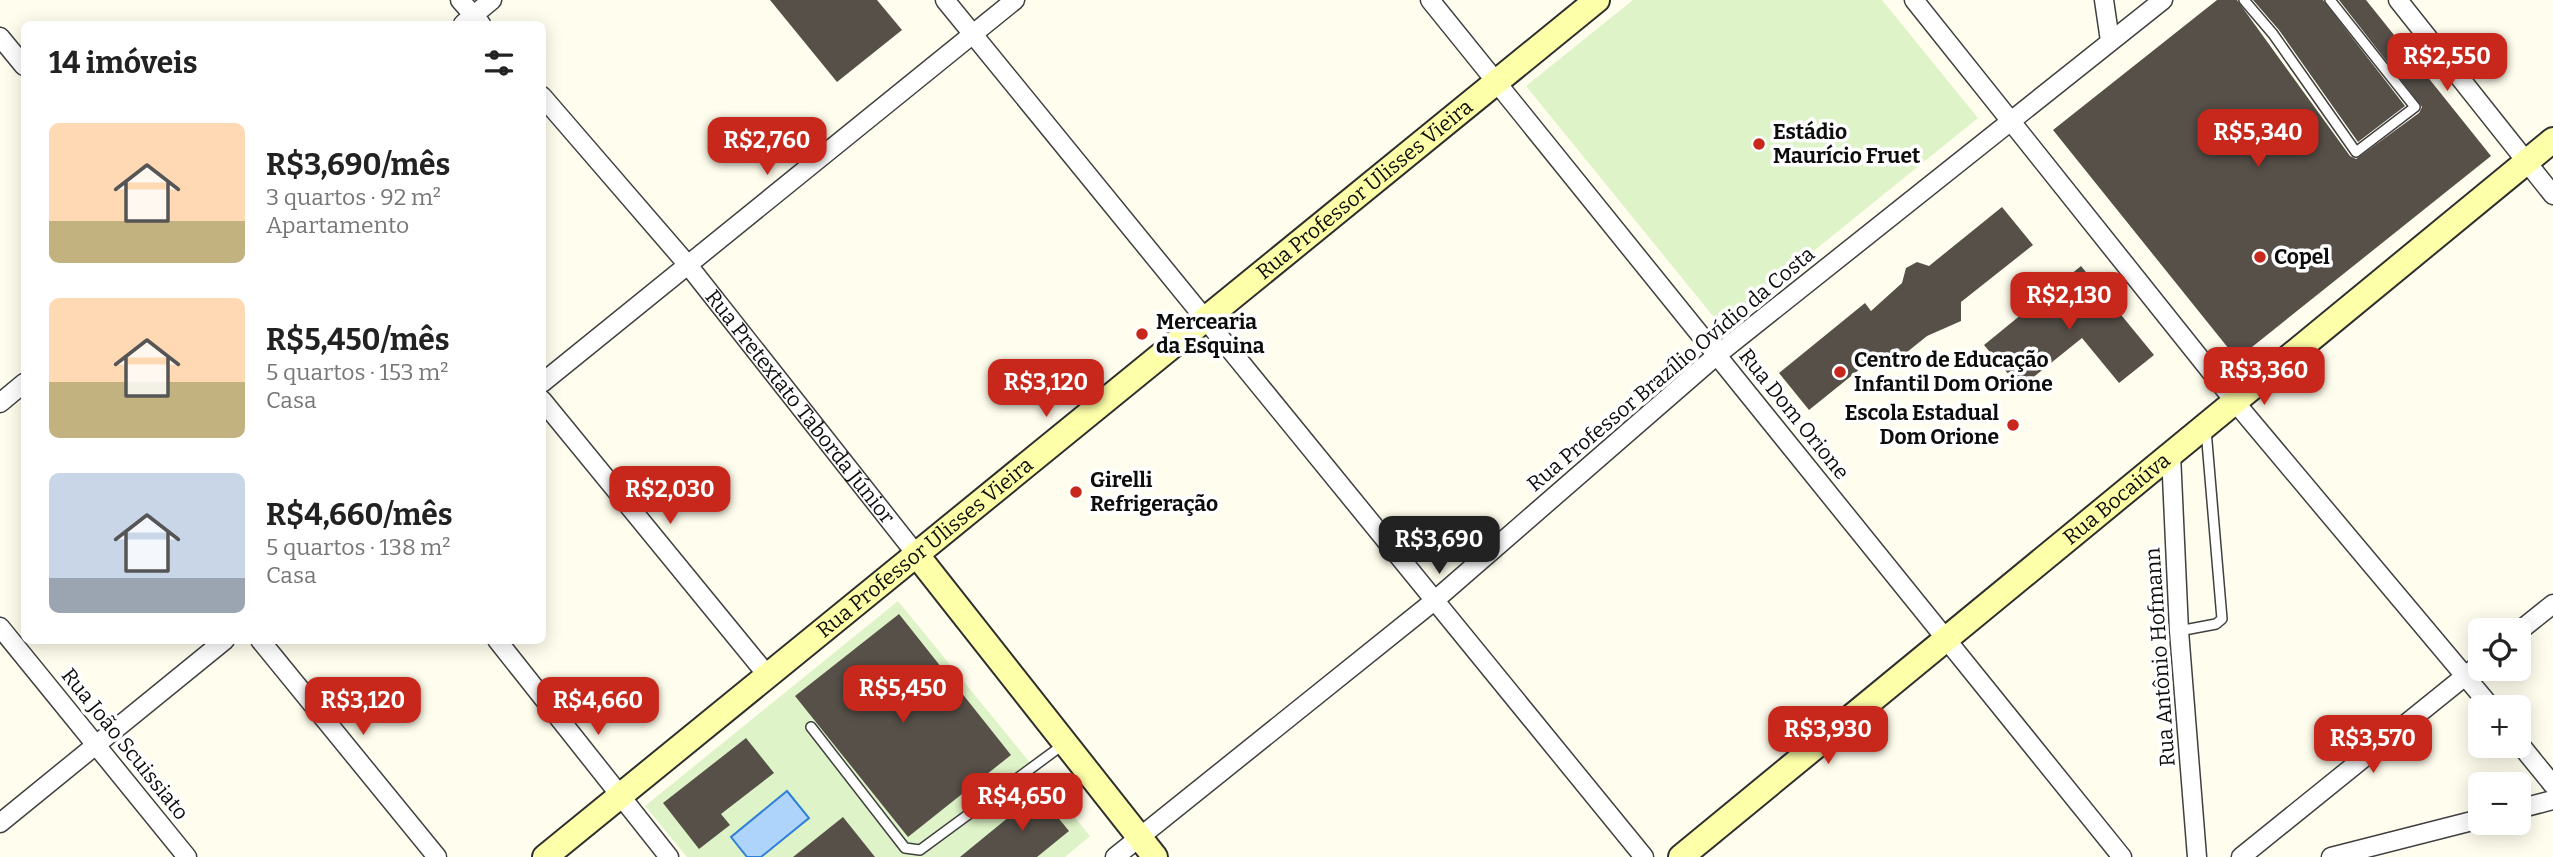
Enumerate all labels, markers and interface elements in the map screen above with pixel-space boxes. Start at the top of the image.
pin: R$2,550 [2382,34,2512,93]
text: R$2,550 [2403,42,2491,70]
icon: filters [480,44,518,82]
text: 14 imóveis [49,45,197,81]
street label: Rua Professor Ulisses Vieira [1251,93,1478,285]
pin: R$5,340 [2193,110,2323,169]
pin: R$2,760 [702,118,832,177]
text: R$5,340 [2213,118,2303,146]
place label: Estádio Maurício Fruet [1773,119,1921,169]
text: R$2,760 [724,126,810,154]
marker: Estádio Maurício Fruet [1751,136,1767,152]
text: R$3,690/mês [266,147,450,183]
icon: home [105,151,189,235]
text: 3 quartos · 92 m² [266,183,441,211]
text: Apartamento [266,211,409,239]
street label: Rua Professor Brazílio Ovídio da Costa [1522,241,1820,497]
place label: Copel [2274,244,2330,270]
marker: Copel [2252,249,2268,265]
pin: R$2,130 [2004,272,2134,332]
text: R$2,130 [2026,281,2112,309]
street label: Rua Pretextato Taborda Júnior [700,285,900,529]
place label: Mercearia da Esquina [1156,309,1265,359]
text: R$5,450/mês [266,322,450,358]
icon: home [105,326,189,410]
marker: Mercearia da Esquina [1134,326,1150,342]
street label: Rua Dom Orione [1733,343,1855,485]
place label: Centro de Educação Infantil Dom Orione [1854,347,2053,397]
pin: R$3,360 [2199,348,2329,407]
text: R$3,360 [2220,356,2308,384]
text: 5 quartos · 153 m² [266,358,448,386]
pin: R$3,120 [981,360,1111,419]
marker: Centro de Educação Infantil Dom Orione [1832,364,1848,380]
text: R$3,120 [1004,368,1088,396]
text: Casa [266,386,317,414]
place label: Escola Estadual Dom Orione [1845,400,1999,450]
marker: Escola Estadual Dom Orione [2005,417,2021,433]
street label: Rua Bocaiúva [2058,447,2176,550]
street label: Rua Professor Ulisses Vieira [811,451,1039,643]
pin: R$2,030 [605,466,735,526]
place label: Girelli Refrigeração [1090,467,1218,517]
text: R$2,030 [625,475,715,503]
marker: Girelli Refrigeração [1068,484,1084,500]
text: R$4,660/mês [266,497,453,533]
icon: home [105,501,189,585]
pin: R$3,690 [1374,516,1504,576]
text: R$3,690 [1395,525,1483,553]
text: 5 quartos · 138 m² [266,533,450,561]
street label: Rua Antônio Hofmann [2139,547,2181,767]
text: Casa [266,561,317,589]
map controls [2468,618,2531,835]
button: locate [2468,618,2531,681]
street label: Rua João Scuissiato [56,663,194,825]
pin: R$5,450 [838,666,968,725]
text: R$5,450 [859,674,947,702]
pin: R$3,120 [298,678,428,737]
pin: R$4,660 [533,678,663,737]
text: R$3,120 [321,686,405,714]
text: R$4,660 [553,686,643,714]
button: + [2468,695,2531,758]
pin: R$3,930 [1763,706,1893,766]
text: R$3,930 [1784,715,1872,743]
pin: R$3,570 [2308,716,2438,775]
text: R$3,570 [2330,724,2416,752]
button: − [2468,772,2531,835]
pin: R$4,650 [957,774,1087,833]
text: R$4,650 [978,782,1066,810]

